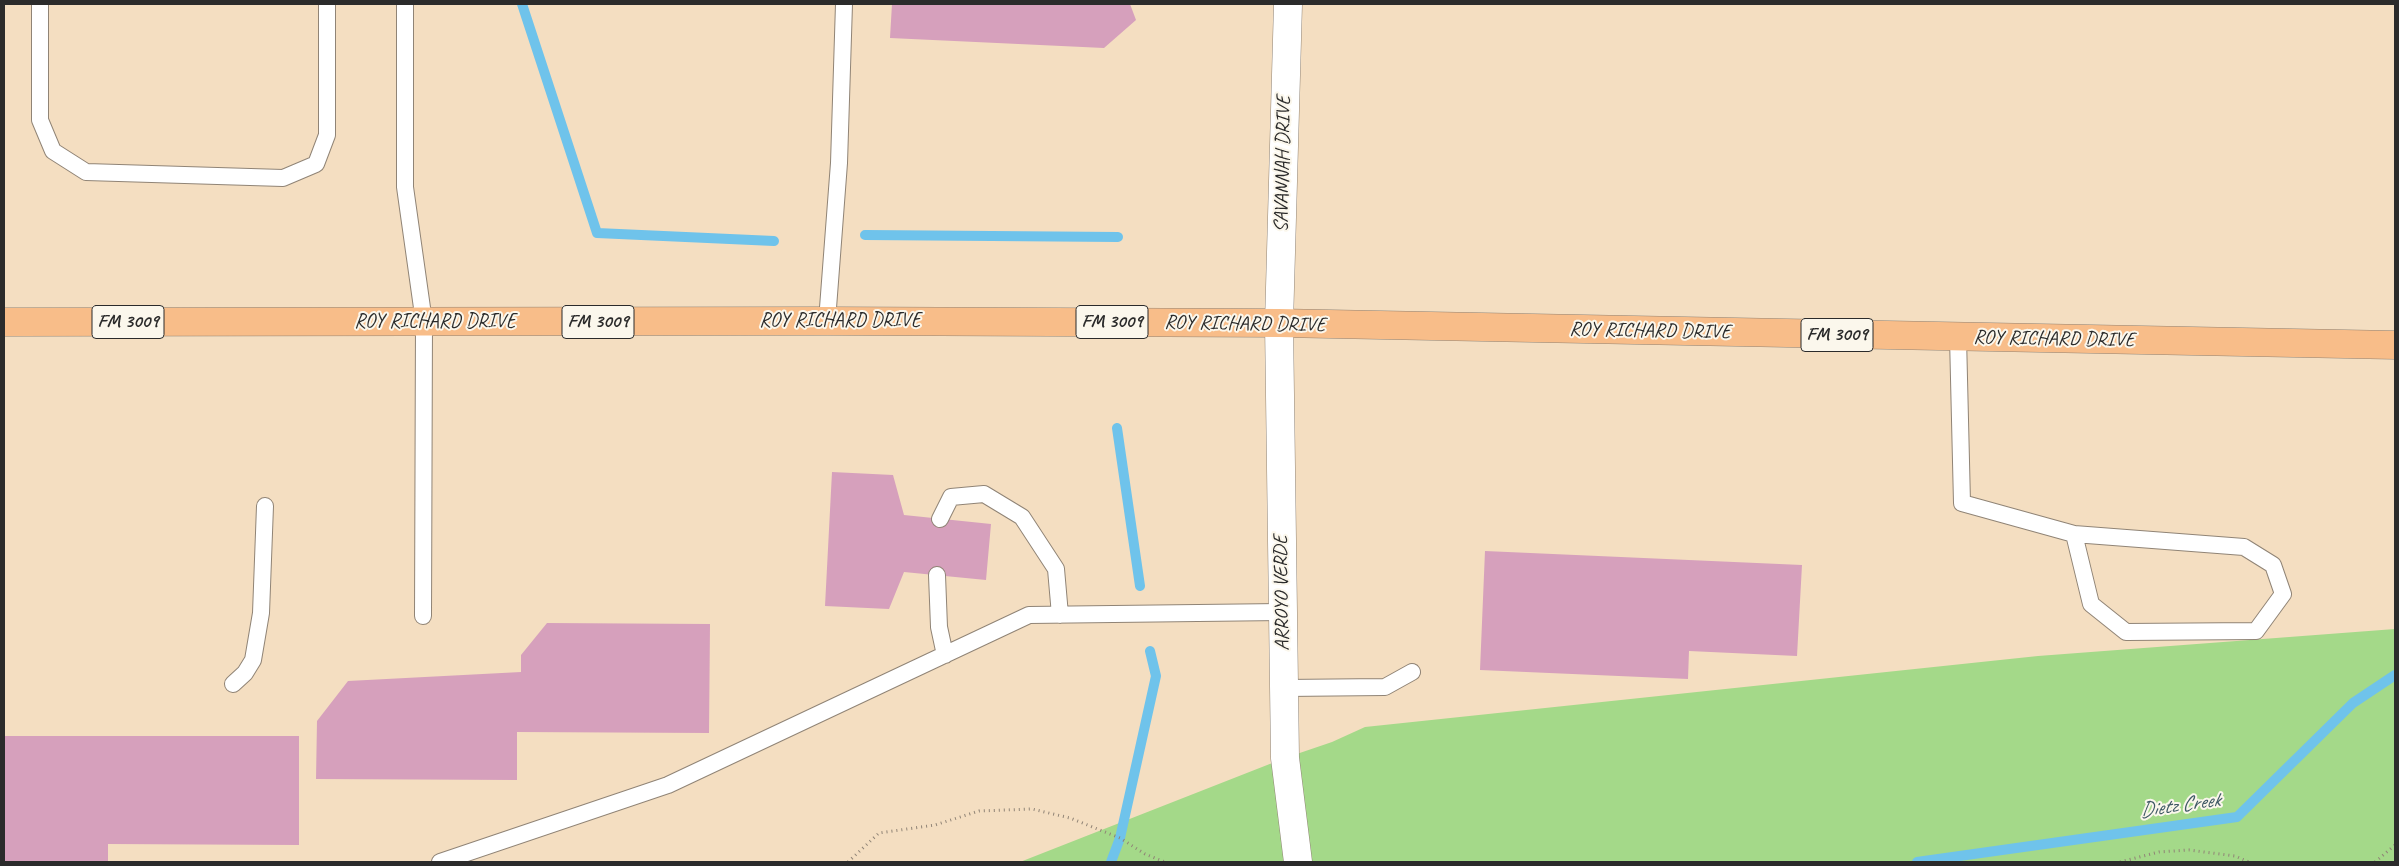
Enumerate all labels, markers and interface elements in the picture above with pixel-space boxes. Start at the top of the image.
street label: SAVANNAH DRIVE [1270,95,1296,233]
road number: FM 3009 [92,306,164,338]
road number: FM 3009 [562,306,634,338]
road number: FM 3009 [1076,306,1148,338]
street label: ROY RICHARD DRIVE [759,309,921,333]
street label: ROY RICHARD DRIVE [354,310,516,334]
street label: ROY RICHARD DRIVE [1164,311,1326,337]
street label: ROY RICHARD DRIVE [1569,318,1731,344]
road number: FM 3009 [1801,318,1873,352]
street label: ROY RICHARD DRIVE [1973,326,2135,352]
street label: ARROYO VERDE [1269,535,1295,651]
water label: Dietz Creek [2138,788,2222,824]

